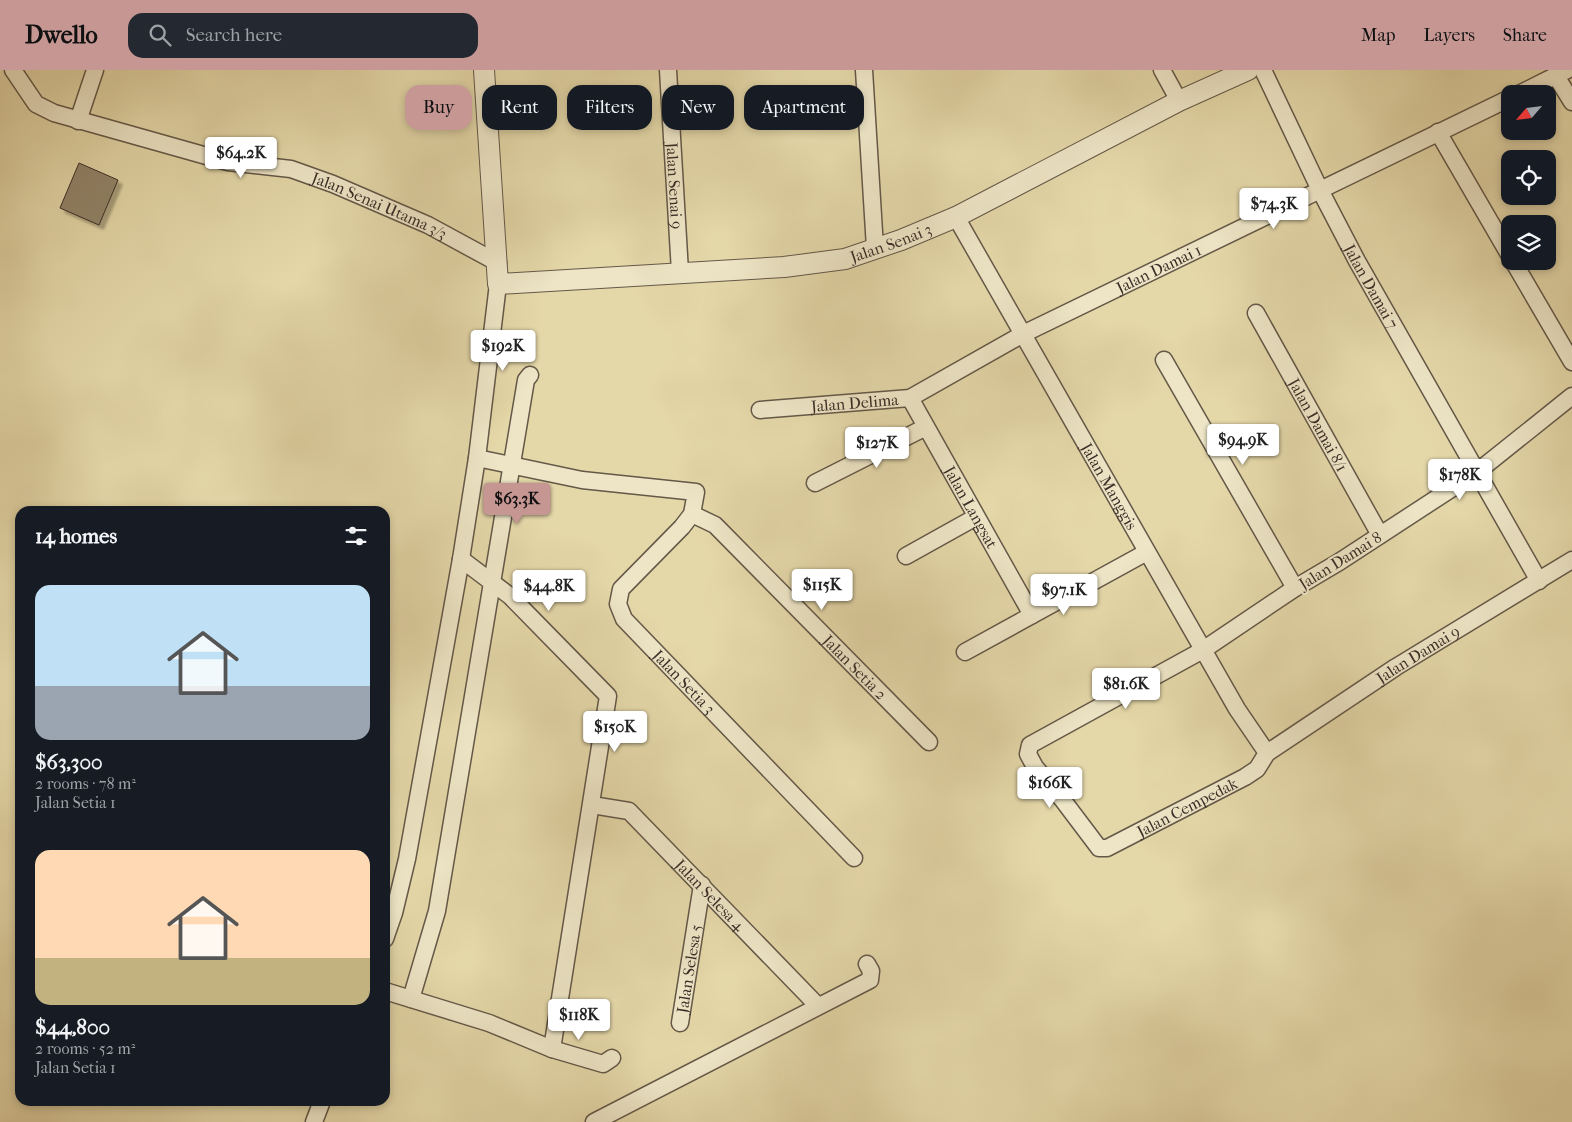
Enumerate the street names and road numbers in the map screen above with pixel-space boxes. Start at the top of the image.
street label: Jalan Senai 9 [662,140,686,230]
street label: Jalan Senai Utama 3/3 [307,168,450,243]
street label: Jalan Senai 3 [846,219,934,267]
street label: Jalan Damai 7 [1339,239,1403,332]
street label: Jalan Damai 1 [1111,240,1204,298]
street label: Jalan Damai 8/1 [1283,373,1352,475]
street label: Jalan Delima [808,390,900,416]
street label: Jalan Manggis [1076,438,1142,533]
street label: Jalan Langsat [939,461,1002,552]
street label: Jalan Damai 8 [1294,527,1385,594]
street label: Jalan Damai 9 [1371,622,1463,689]
street label: Jalan Setia 2 [817,630,891,704]
street label: Jalan Setia 3 [647,644,719,718]
street label: Jalan Cempedak [1132,773,1241,842]
street label: Jalan Selesa 4 [669,854,749,935]
street label: Jalan Selesa 5 [672,923,706,1017]

